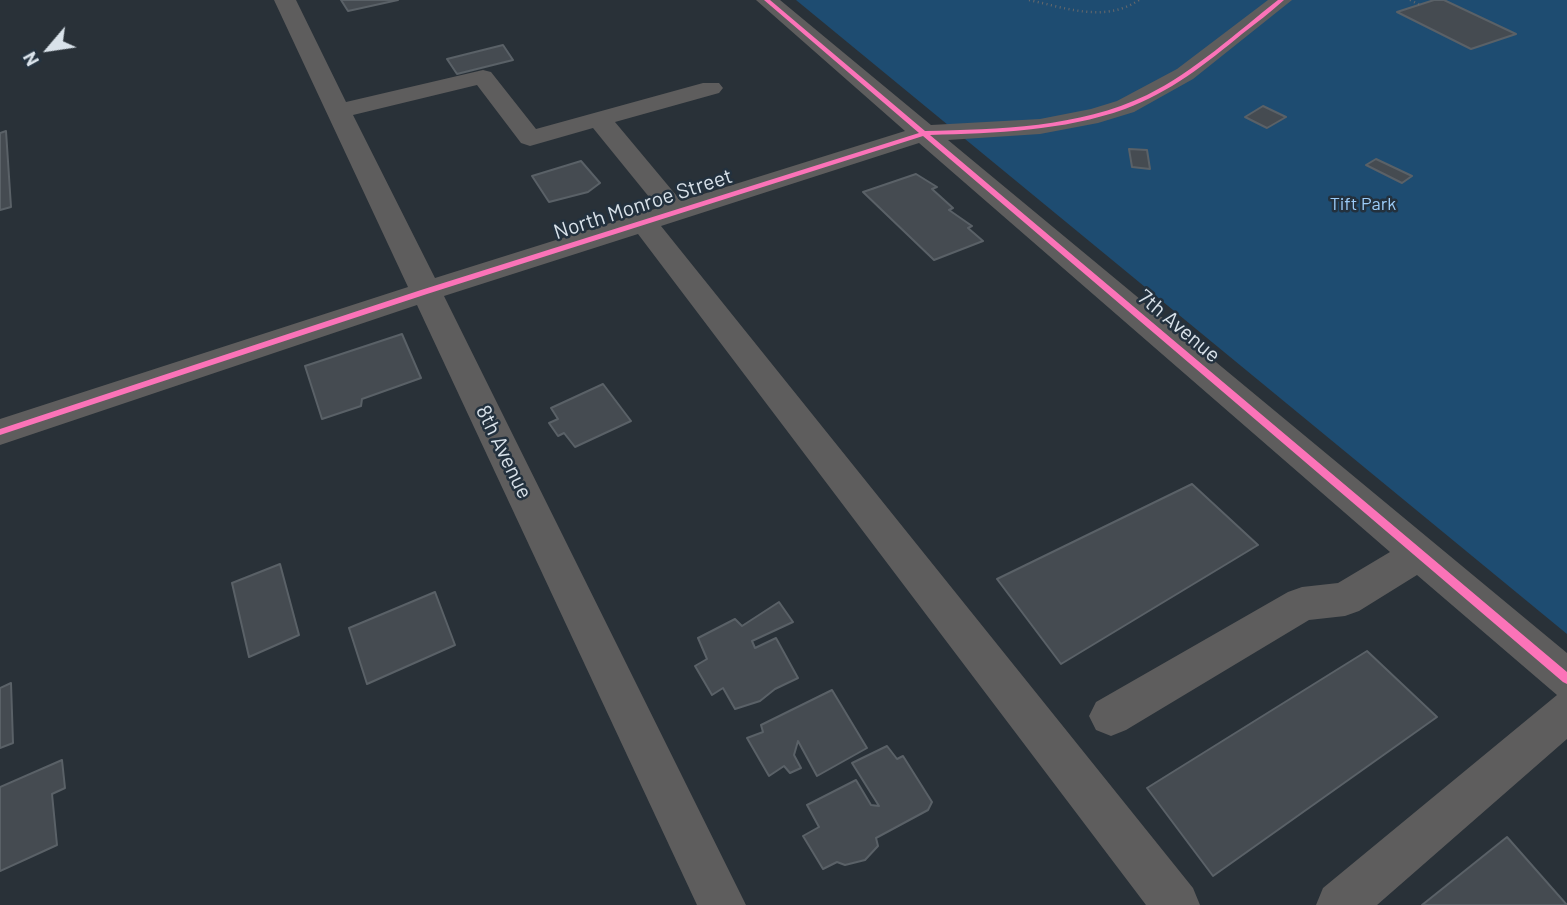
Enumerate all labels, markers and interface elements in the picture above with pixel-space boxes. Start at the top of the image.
north arrow [14,14,84,84]
text: N [17,48,43,71]
street label: North Monroe Street [551,163,735,245]
park label: Tift Park [1330,193,1396,215]
street label: 7th Avenue [1133,284,1225,368]
street label: 8th Avenue [471,401,537,503]

